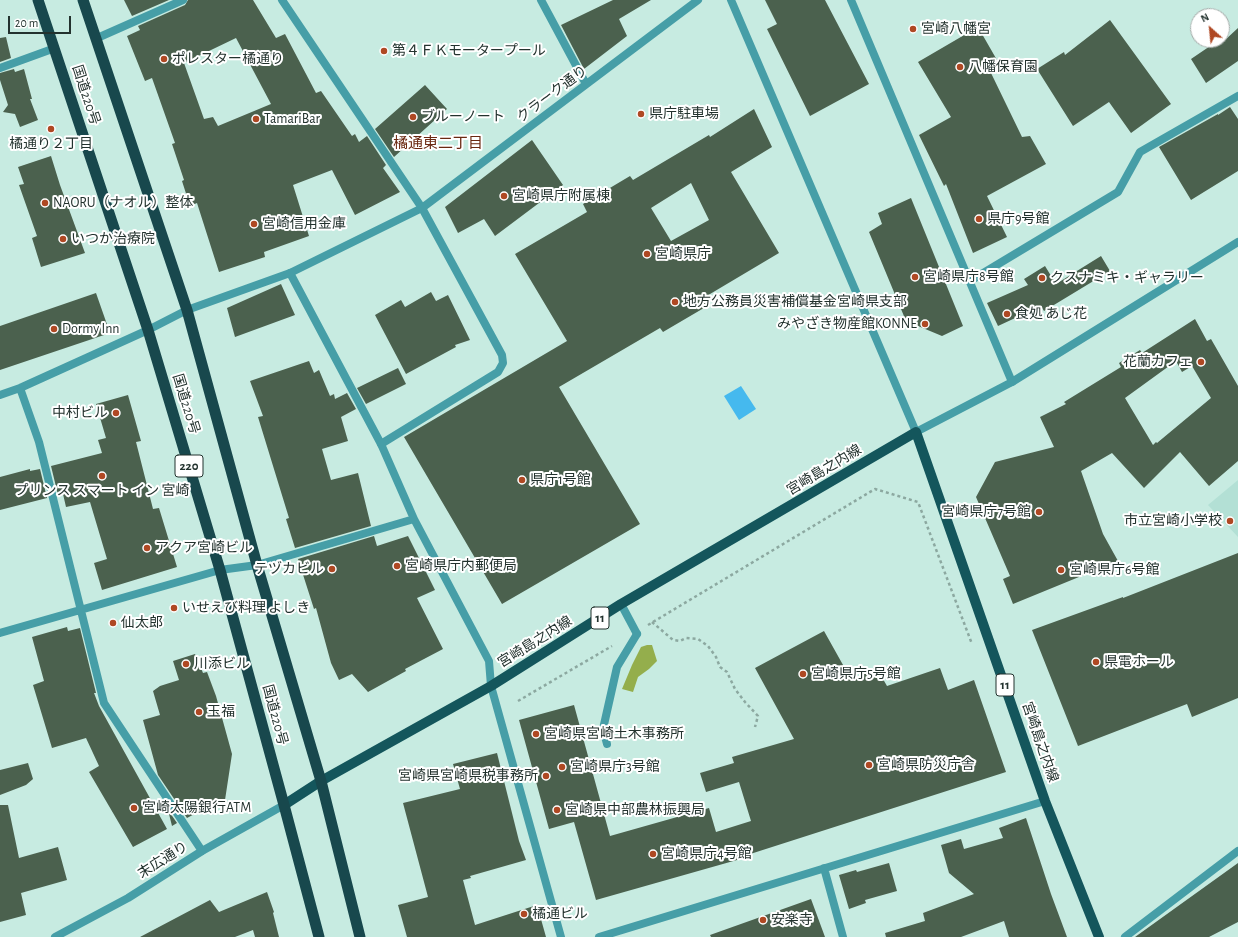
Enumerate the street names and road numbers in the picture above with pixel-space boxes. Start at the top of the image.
street label: クラーク通り [513,62,591,126]
street label: 国道220号 [68,63,104,127]
street label: 国道220号 [169,372,203,436]
street label: 宮崎島之内線 [784,441,864,499]
road number: 220 [175,455,203,477]
road number: 11 [591,607,609,629]
street label: 宮崎島之内線 [495,613,575,671]
road number: 11 [996,674,1014,696]
street label: 国道220号 [259,683,291,747]
street label: 宮崎島之内線 [1018,700,1062,784]
street label: 末広通り [135,838,191,882]

